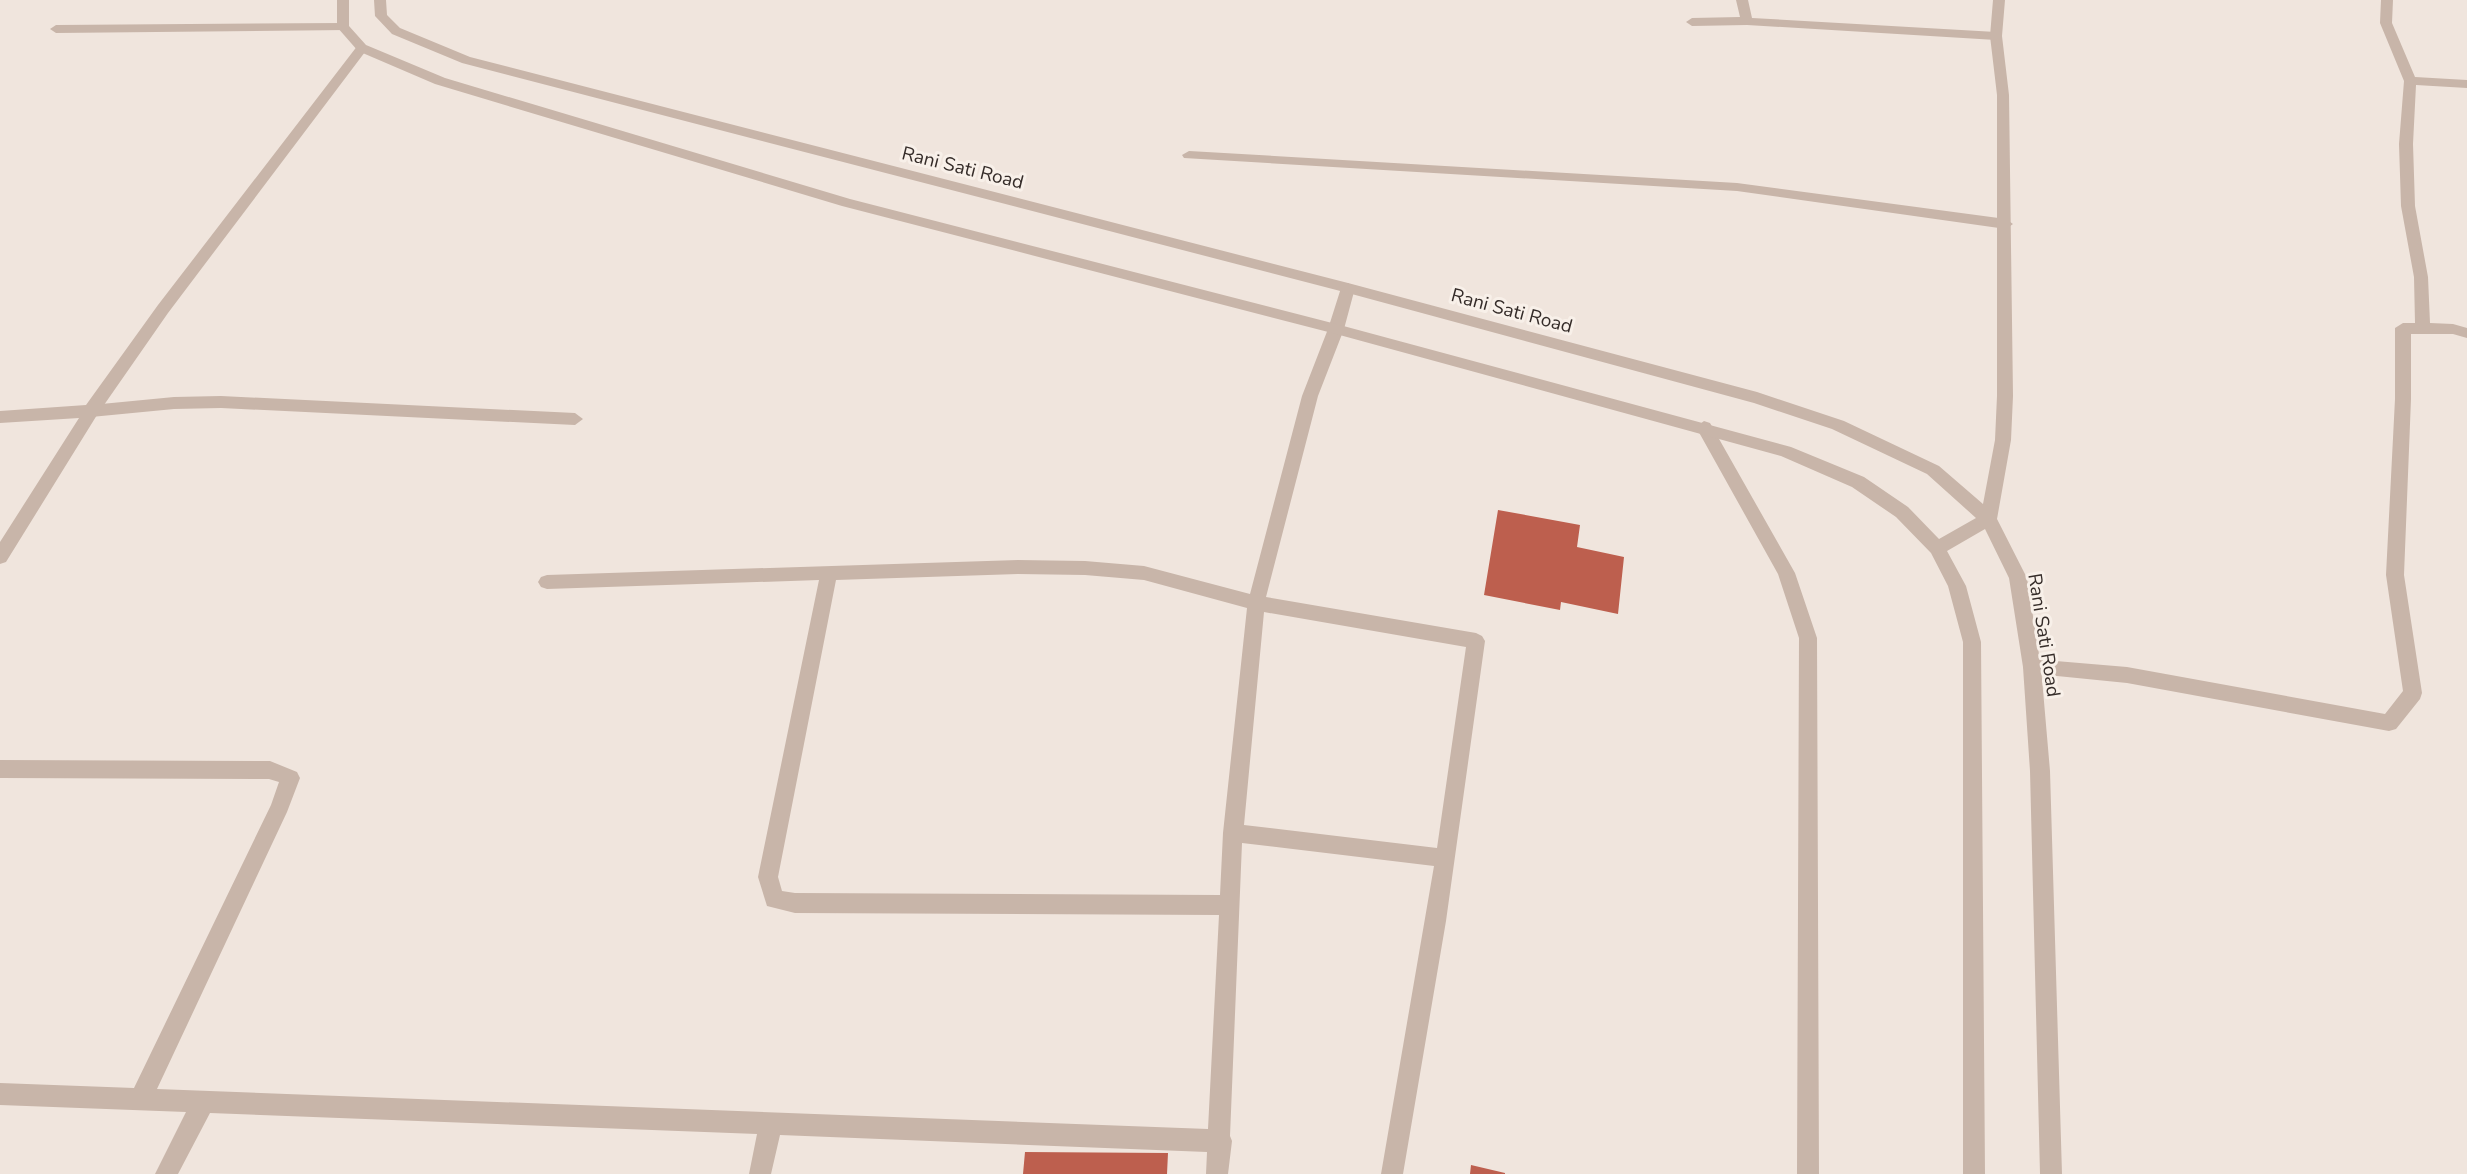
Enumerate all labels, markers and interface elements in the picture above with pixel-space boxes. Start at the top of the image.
street label: Rani Sati Road [899,140,1026,196]
street label: Rani Sati Road [1448,282,1575,340]
street label: Rani Sati Road [2021,572,2067,699]

